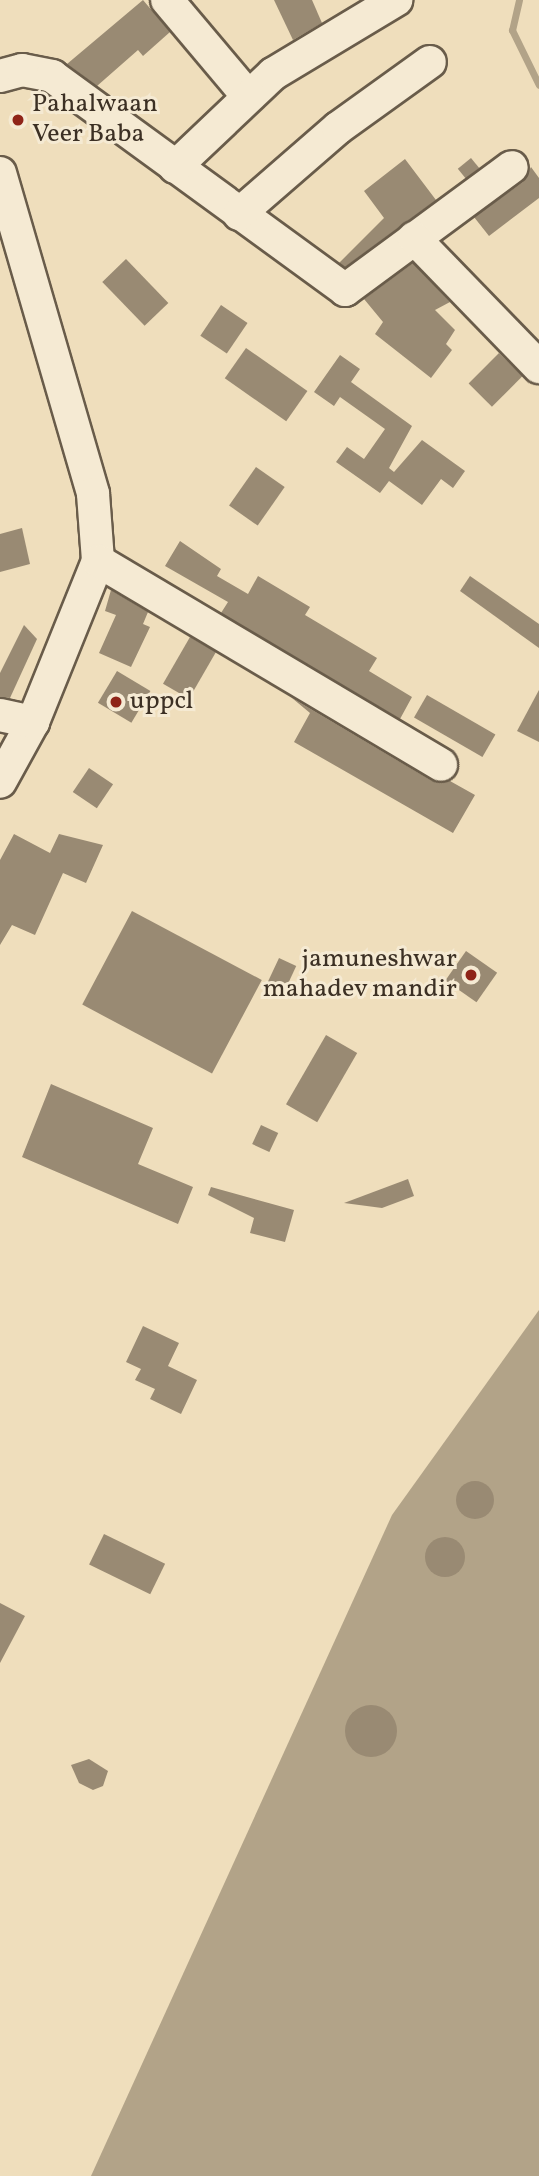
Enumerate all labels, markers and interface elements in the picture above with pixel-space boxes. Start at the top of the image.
place label: Pahalwaan Veer Baba [32,89,158,150]
marker: Pahalwaan Veer Baba [10,112,26,128]
place label: uppcl [130,686,193,718]
marker: uppcl [108,694,124,710]
place label: jamuneshwar mahadev mandir [262,944,457,1006]
marker: jamuneshwar mahadev mandir [463,967,479,983]

